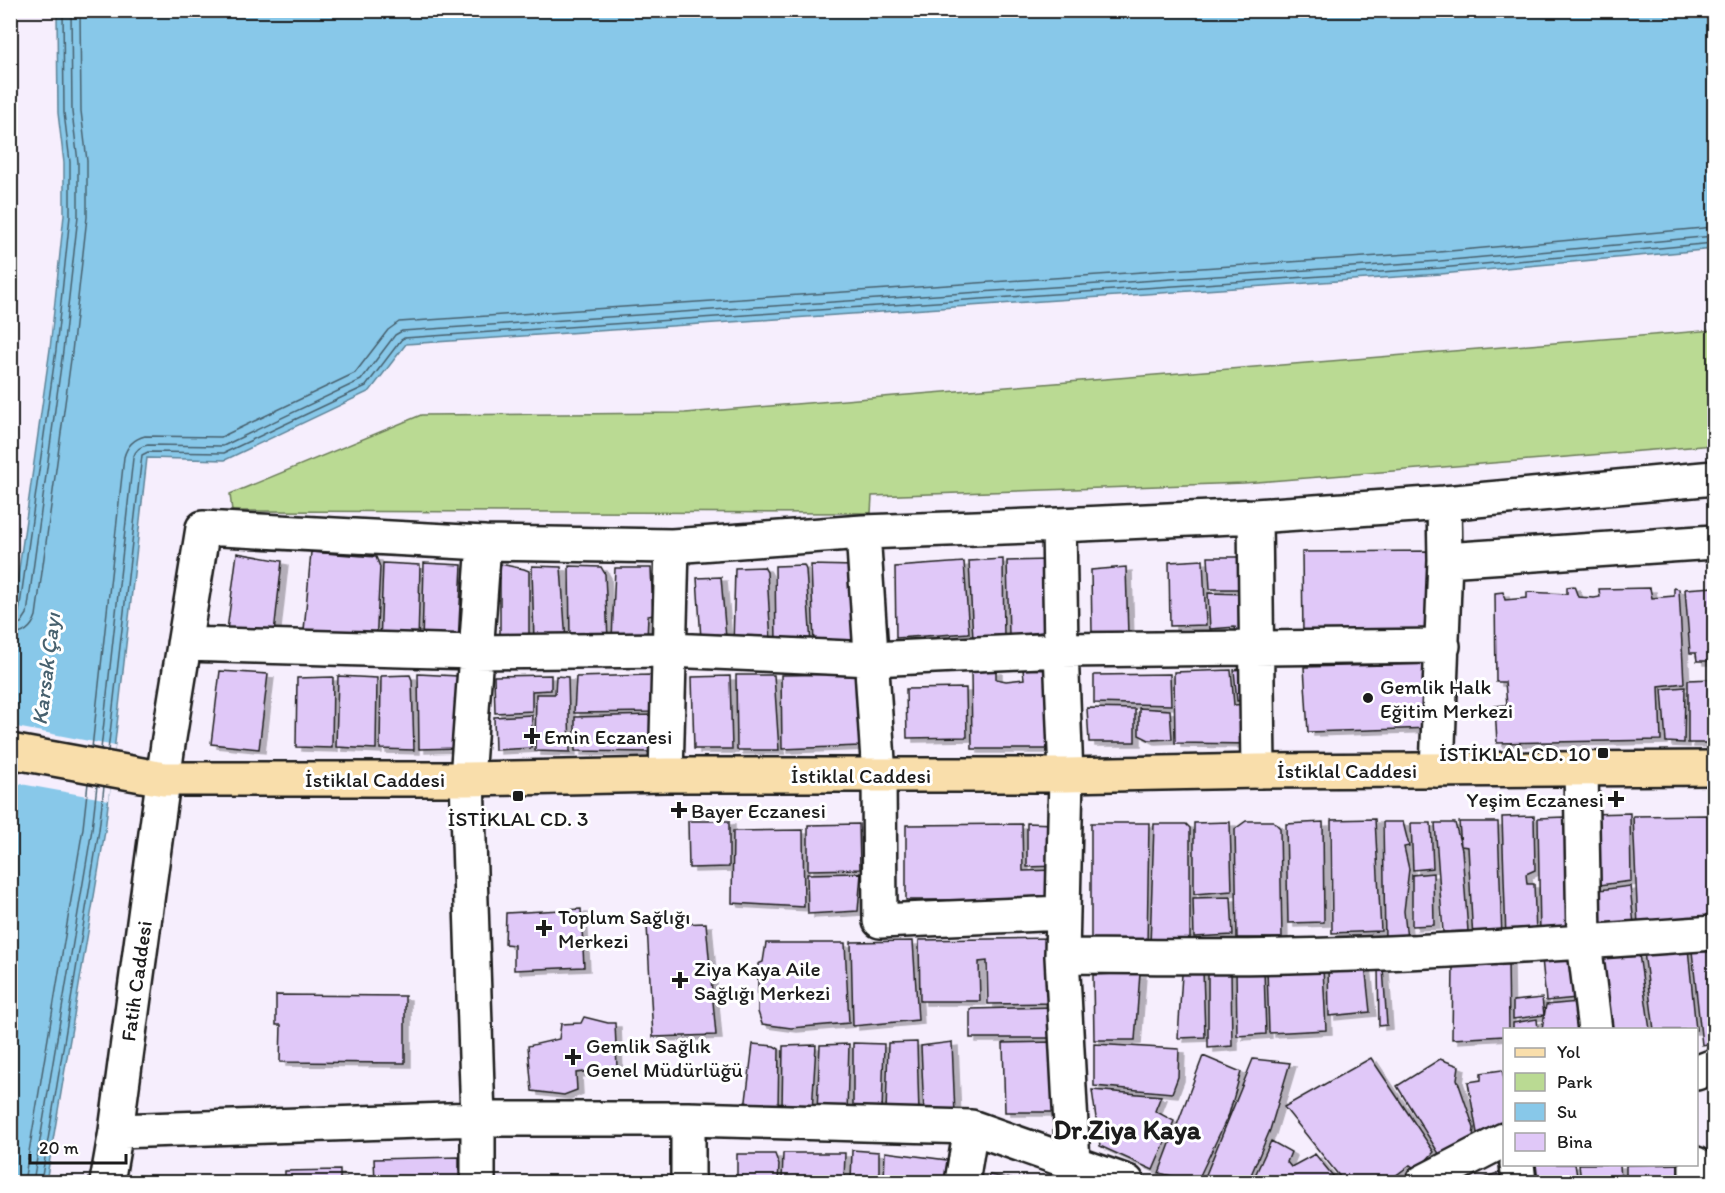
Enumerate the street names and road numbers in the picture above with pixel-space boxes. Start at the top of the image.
street label: İstiklal Caddesi [1277,758,1417,783]
street label: İstiklal Caddesi [791,763,931,788]
street label: İstiklal Caddesi [305,767,445,792]
street label: Fatih Caddesi [115,919,157,1043]

